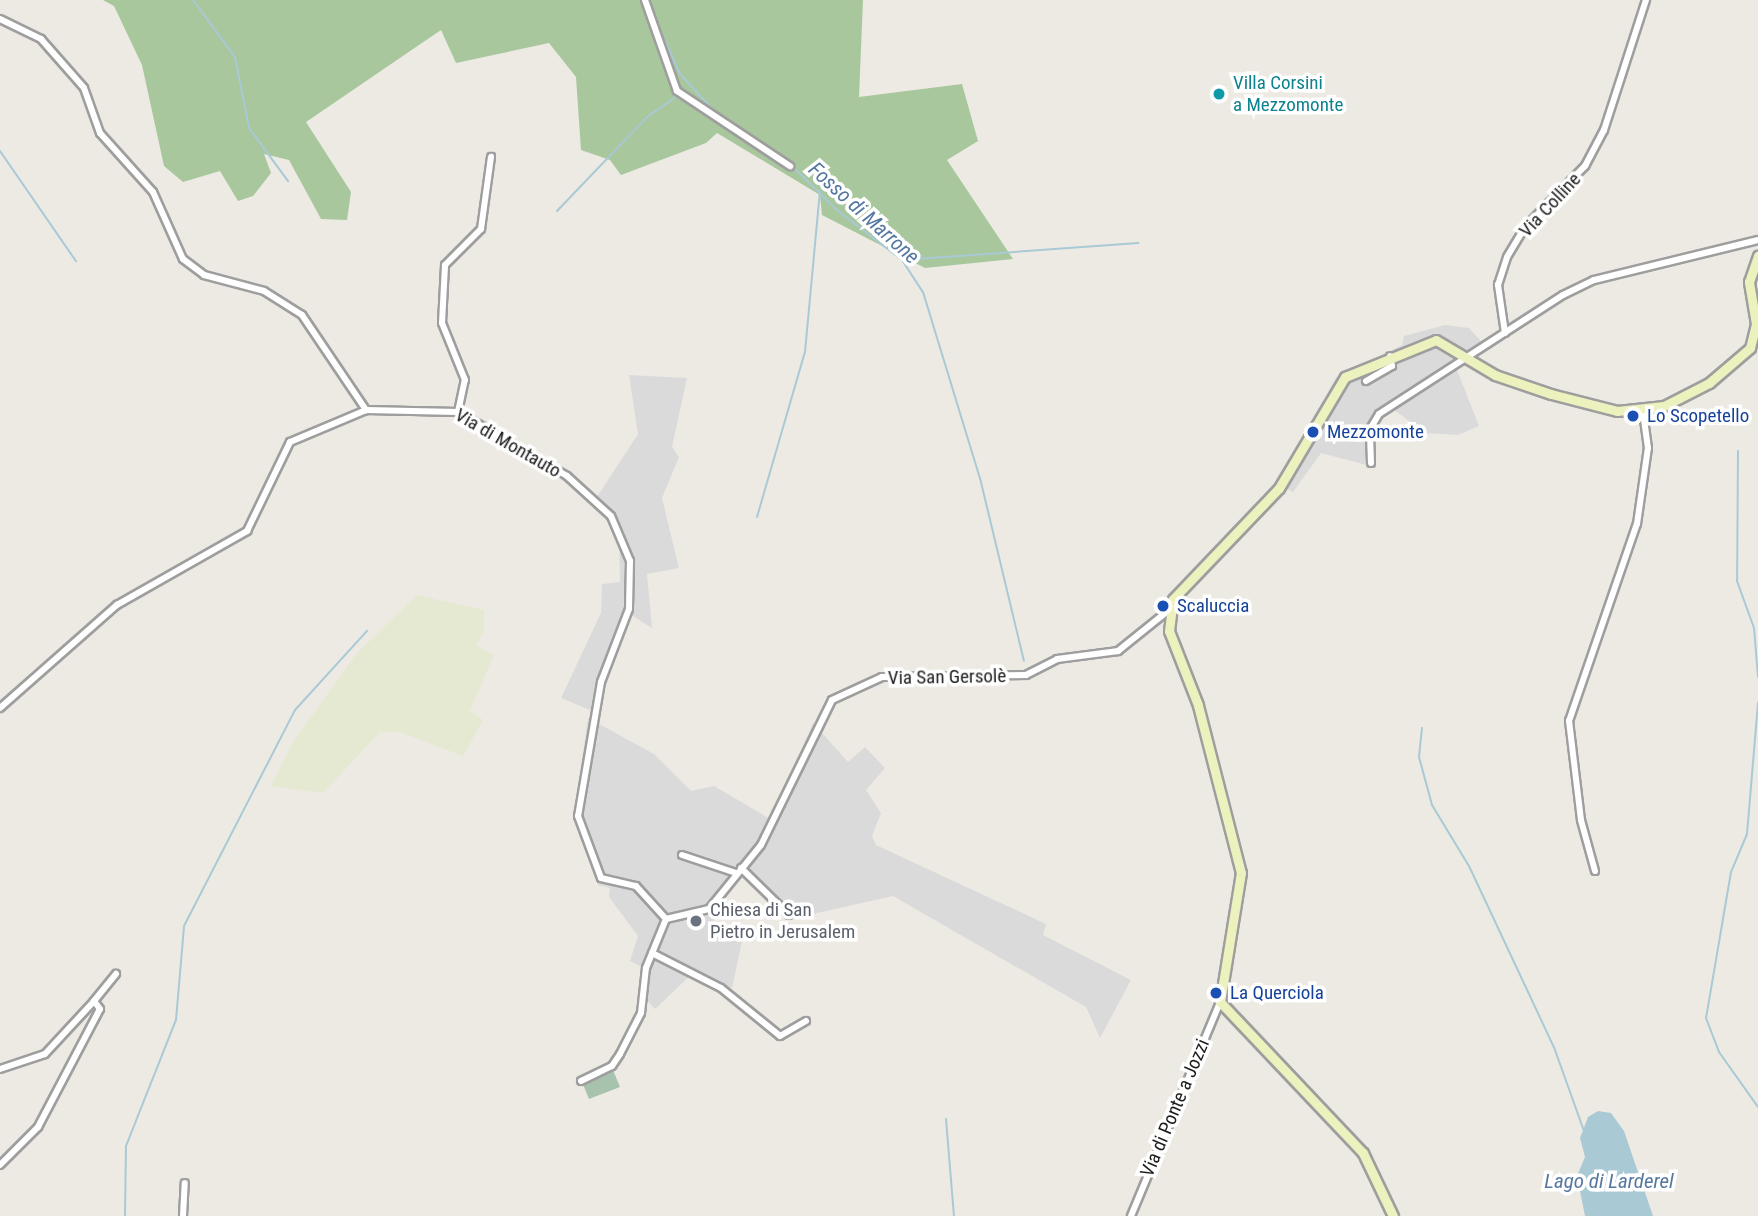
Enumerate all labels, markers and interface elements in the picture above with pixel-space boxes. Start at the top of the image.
place label: Villa Corsini a Mezzomonte [1233,72,1343,116]
marker: Villa Corsini a Mezzomonte [1211,86,1227,102]
water label: Fosso di Marrone [804,157,924,269]
street label: Via Colline [1514,168,1586,242]
street label: Via di Montauto [451,403,565,483]
place label: Lo Scopetello [1647,405,1749,427]
marker: Lo Scopetello [1625,408,1641,424]
place label: Mezzomonte [1327,421,1424,443]
marker: Mezzomonte [1305,424,1321,440]
place label: Scaluccia [1177,595,1249,617]
marker: Scaluccia [1155,598,1171,614]
street label: Via San Gersolè [888,665,1006,689]
place label: Chiesa di San Pietro in Jerusalem [710,899,855,943]
marker: Chiesa di San Pietro in Jerusalem [688,913,704,929]
place label: La Querciola [1230,982,1324,1004]
marker: La Querciola [1208,985,1224,1001]
street label: Via di Ponte a Jozzi [1136,1036,1214,1180]
water label: Lago di Larderel [1544,1168,1674,1194]

